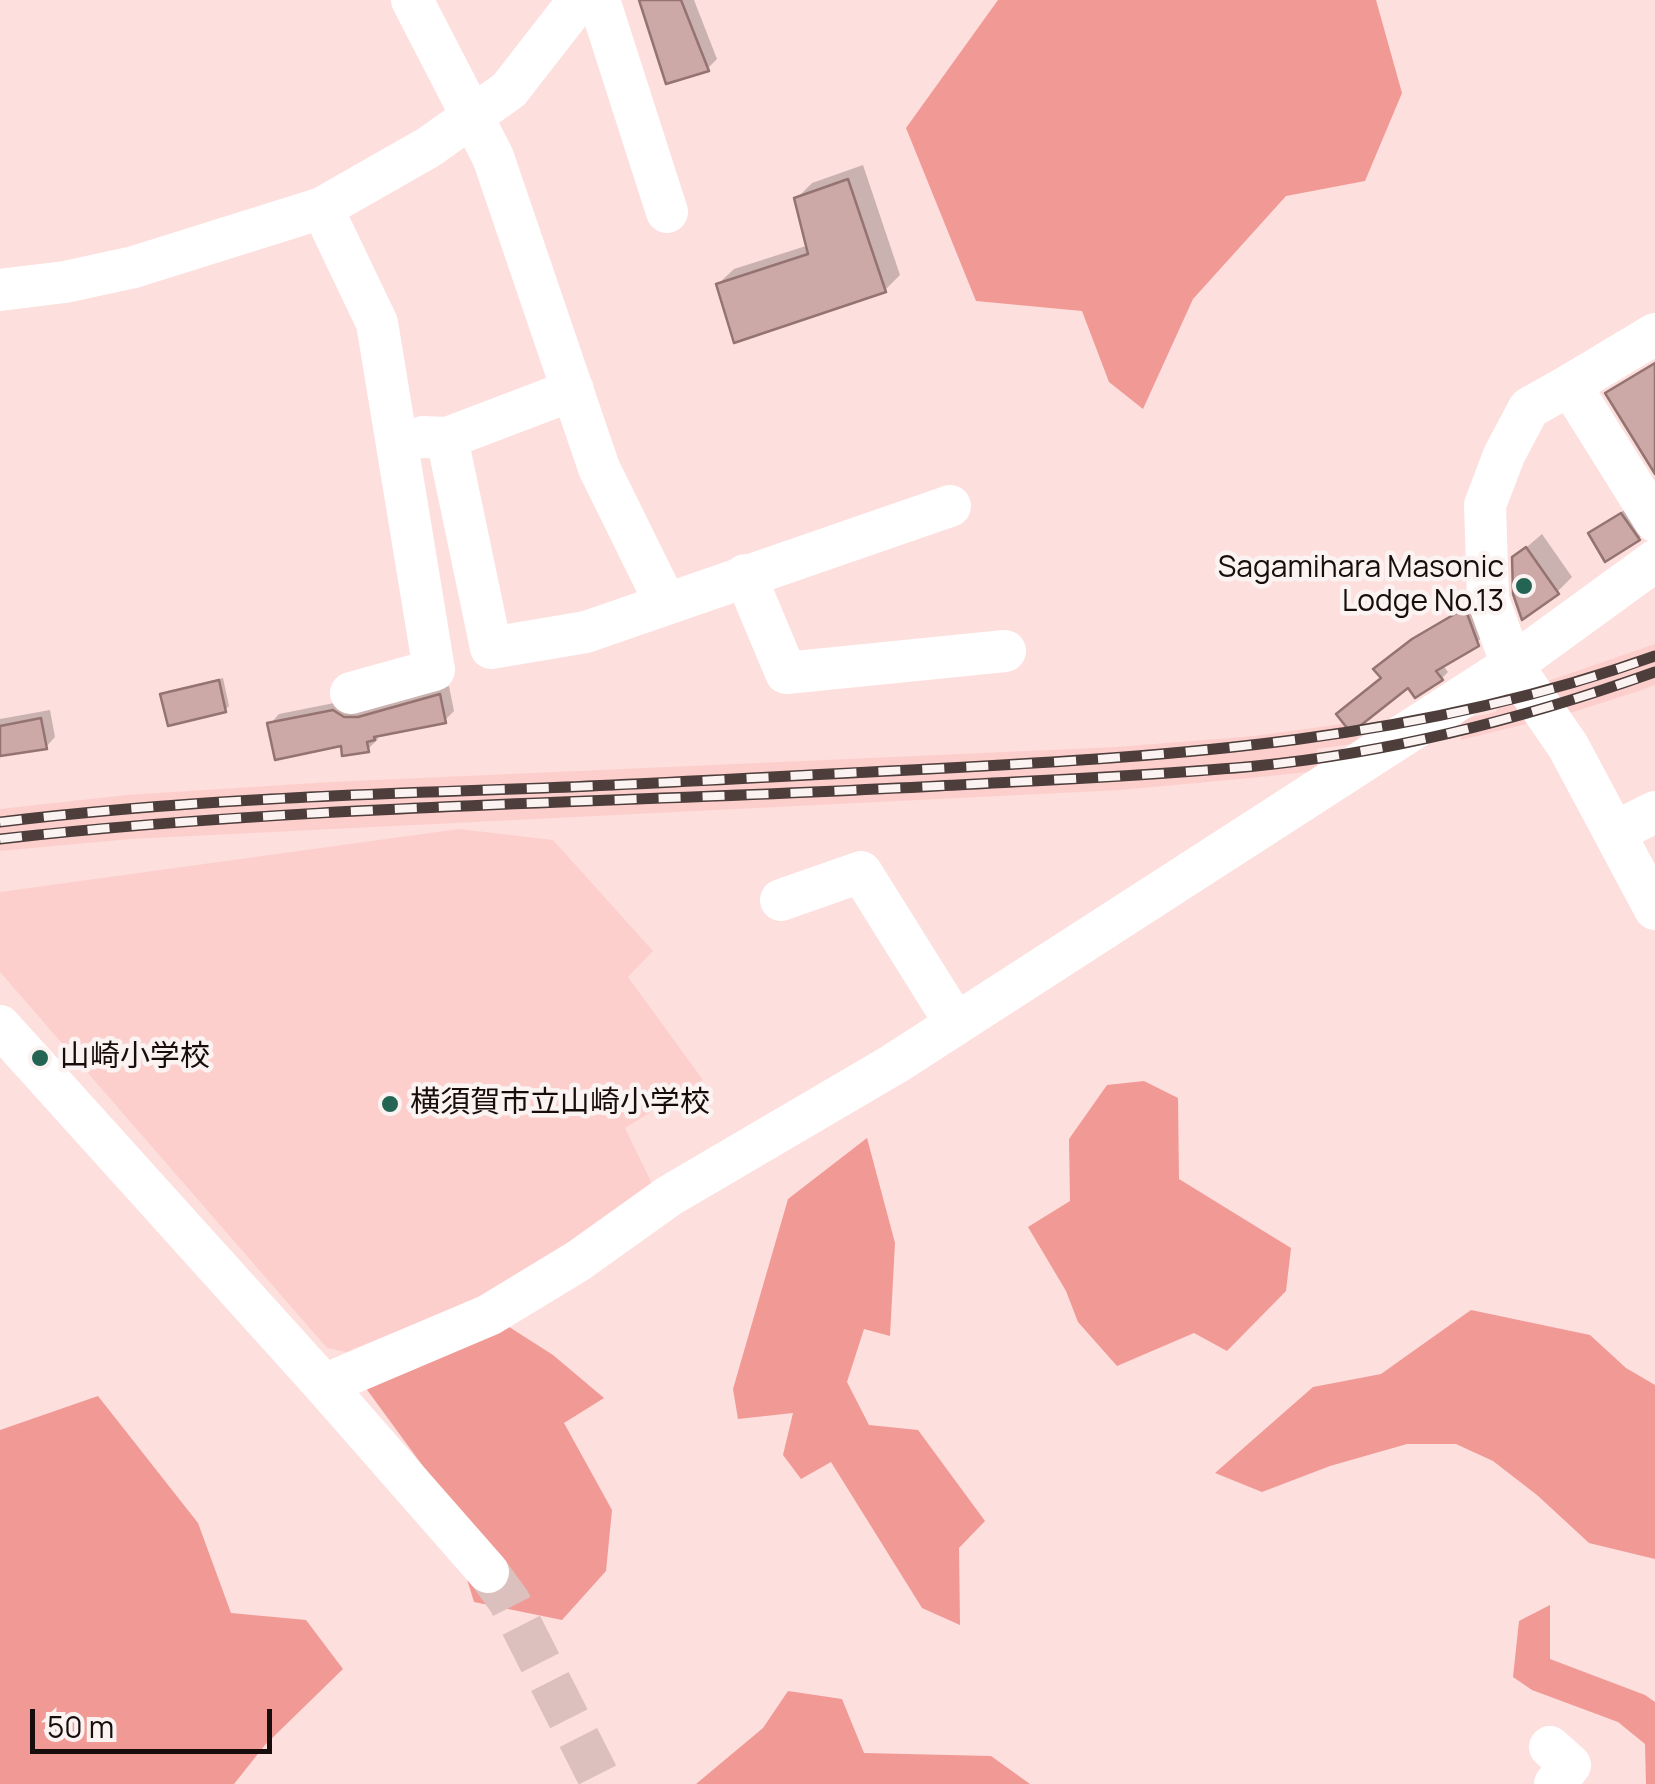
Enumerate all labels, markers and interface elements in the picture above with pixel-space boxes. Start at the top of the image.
place label: Sagamihara Masonic Lodge No.13 [1218,551,1504,622]
marker: Sagamihara Masonic Lodge No.13 [1513,575,1535,597]
place label: 山崎小学校 [60,1040,210,1076]
marker: 山崎小学校 [29,1047,51,1069]
place label: 横須賀市立山崎小学校 [410,1086,710,1122]
marker: 横須賀市立山崎小学校 [379,1093,401,1115]
scale bar [35,1689,278,1751]
text: 50 m [47,1706,114,1747]

